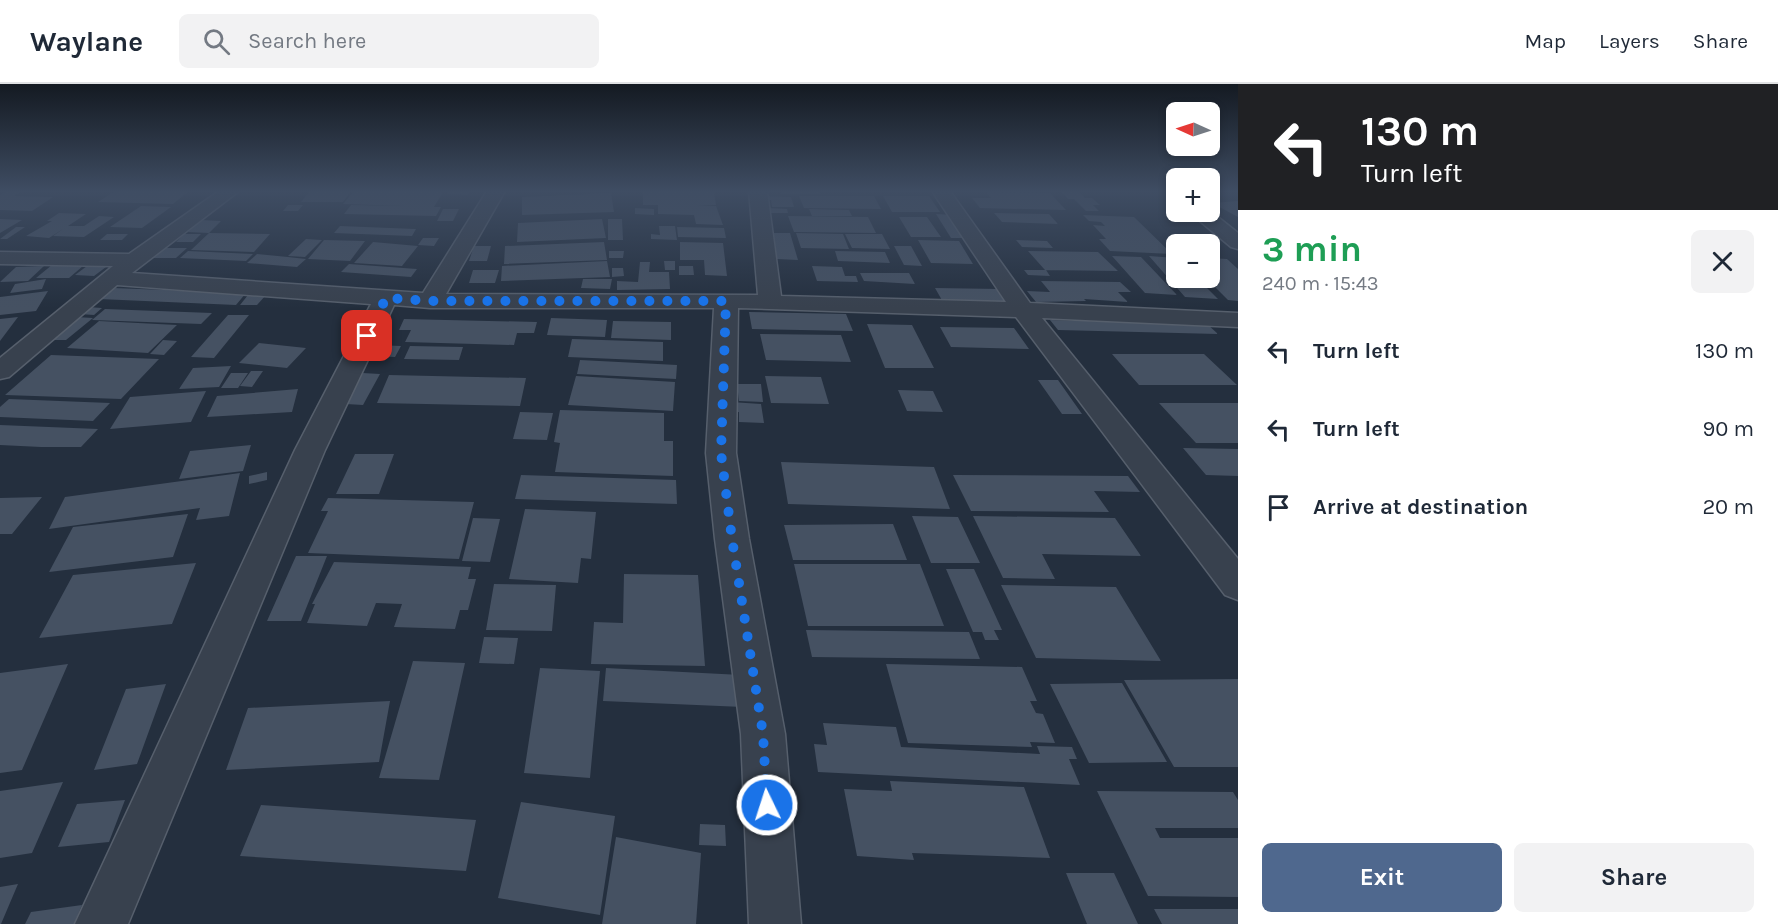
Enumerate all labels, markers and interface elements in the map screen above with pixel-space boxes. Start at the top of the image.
search box [179,14,599,68]
text: Waylane [30,25,143,58]
icon: search [200,25,233,58]
text: Search here [248,28,366,54]
text: Map [1524,29,1566,53]
text: Layers [1599,29,1660,53]
text: Share [1693,29,1748,53]
north arrow [1166,102,1220,156]
map controls [1166,102,1220,288]
text: 130 m [1361,106,1479,156]
icon: left [1262,108,1340,186]
text: Turn left [1361,157,1462,189]
button: + [1166,168,1220,222]
text: 3 min [1262,228,1362,270]
button: close [1691,230,1754,293]
button: − [1166,234,1220,288]
text: 240 m · 15:43 [1262,272,1379,295]
pin [341,310,392,361]
icon: arrive [350,319,383,352]
icon: left [1262,335,1295,368]
text: Turn left [1313,338,1400,364]
text: 130 m [1695,338,1754,364]
icon: left [1262,413,1295,446]
text: Turn left [1313,416,1400,442]
text: 90 m [1702,416,1754,442]
icon: arrive [1262,491,1295,524]
text: Arrive at destination [1313,494,1528,520]
text: 20 m [1702,494,1754,520]
position arrow [735,773,799,837]
button: Exit [1262,843,1502,912]
button: Share [1514,843,1754,912]

